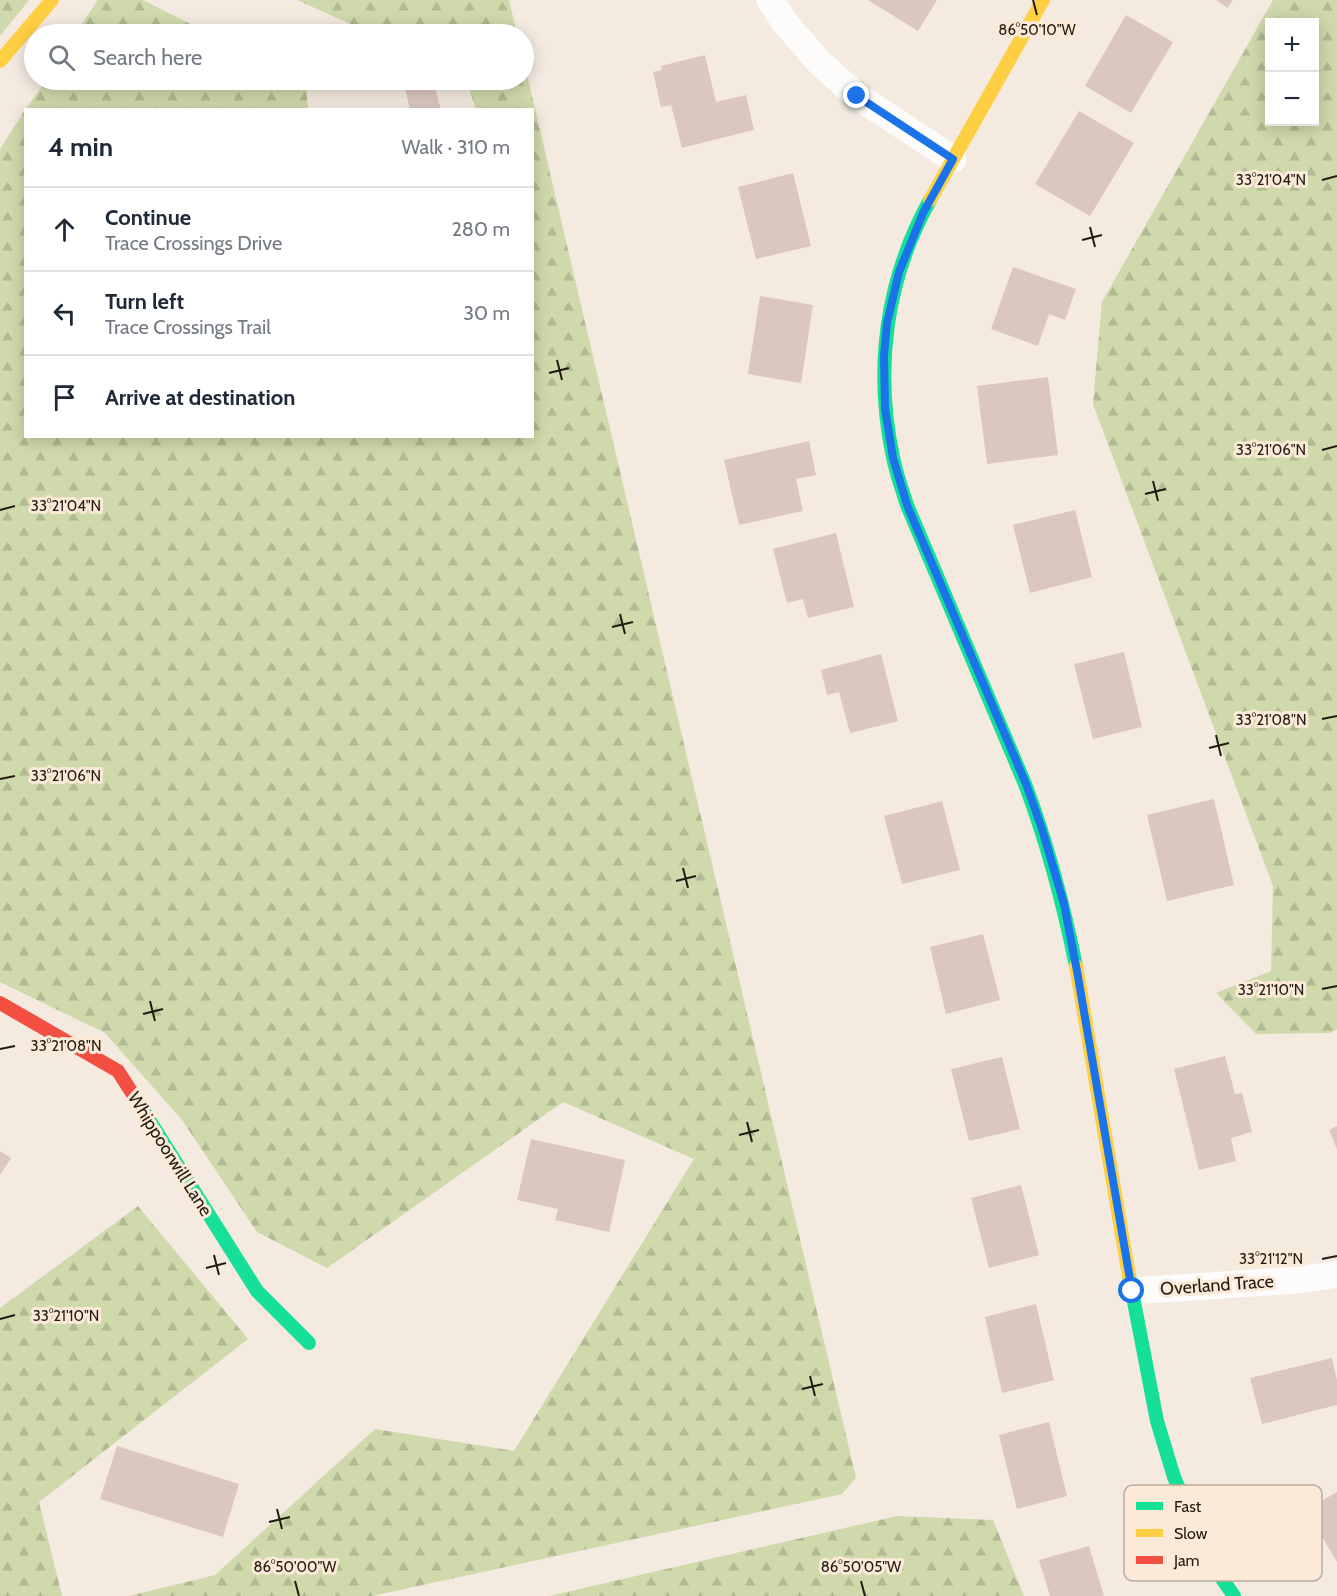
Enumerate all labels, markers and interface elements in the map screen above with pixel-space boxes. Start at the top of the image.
map controls [1265,18,1319,126]
button: + [1265,18,1319,72]
text: 86°50'10"W [998,21,1076,39]
search box [24,24,534,90]
icon: search [45,41,78,74]
text: Search here [93,44,202,71]
button: − [1265,72,1319,126]
route end [843,82,869,108]
text: 4 min [48,131,113,163]
text: Walk · 310 m [402,135,510,159]
text: 33°21'04"N [1236,171,1306,189]
text: Continue [105,204,191,231]
icon: ahead [48,213,81,246]
text: 280 m [451,217,510,241]
text: Trace Crossings Drive [105,231,282,255]
text: Turn left [105,288,184,315]
icon: left [48,297,81,330]
text: 30 m [463,301,510,325]
text: Trace Crossings Trail [105,315,271,339]
icon: arrive [48,381,81,414]
text: Arrive at destination [105,384,295,411]
text: 33°21'06"N [1236,441,1306,459]
text: 33°21'04"N [31,497,101,515]
text: 33°21'08"N [1236,711,1306,729]
text: 33°21'06"N [31,767,101,785]
text: 33°21'10"N [1238,981,1304,999]
text: 33°21'08"N [31,1037,101,1055]
street label: Whippoorwill Lane [123,1088,217,1220]
text: 33°21'12"N [1239,1250,1303,1268]
street label: Overland Trace [1159,1270,1275,1300]
route start [1118,1277,1144,1303]
text: 33°21'10"N [33,1307,99,1325]
legend [1124,1485,1322,1581]
text: Fast [1174,1497,1202,1516]
text: Slow [1174,1524,1208,1543]
text: Jam [1173,1551,1200,1570]
text: 86°50'00"W [254,1558,337,1576]
text: 86°50'05"W [821,1558,902,1576]

